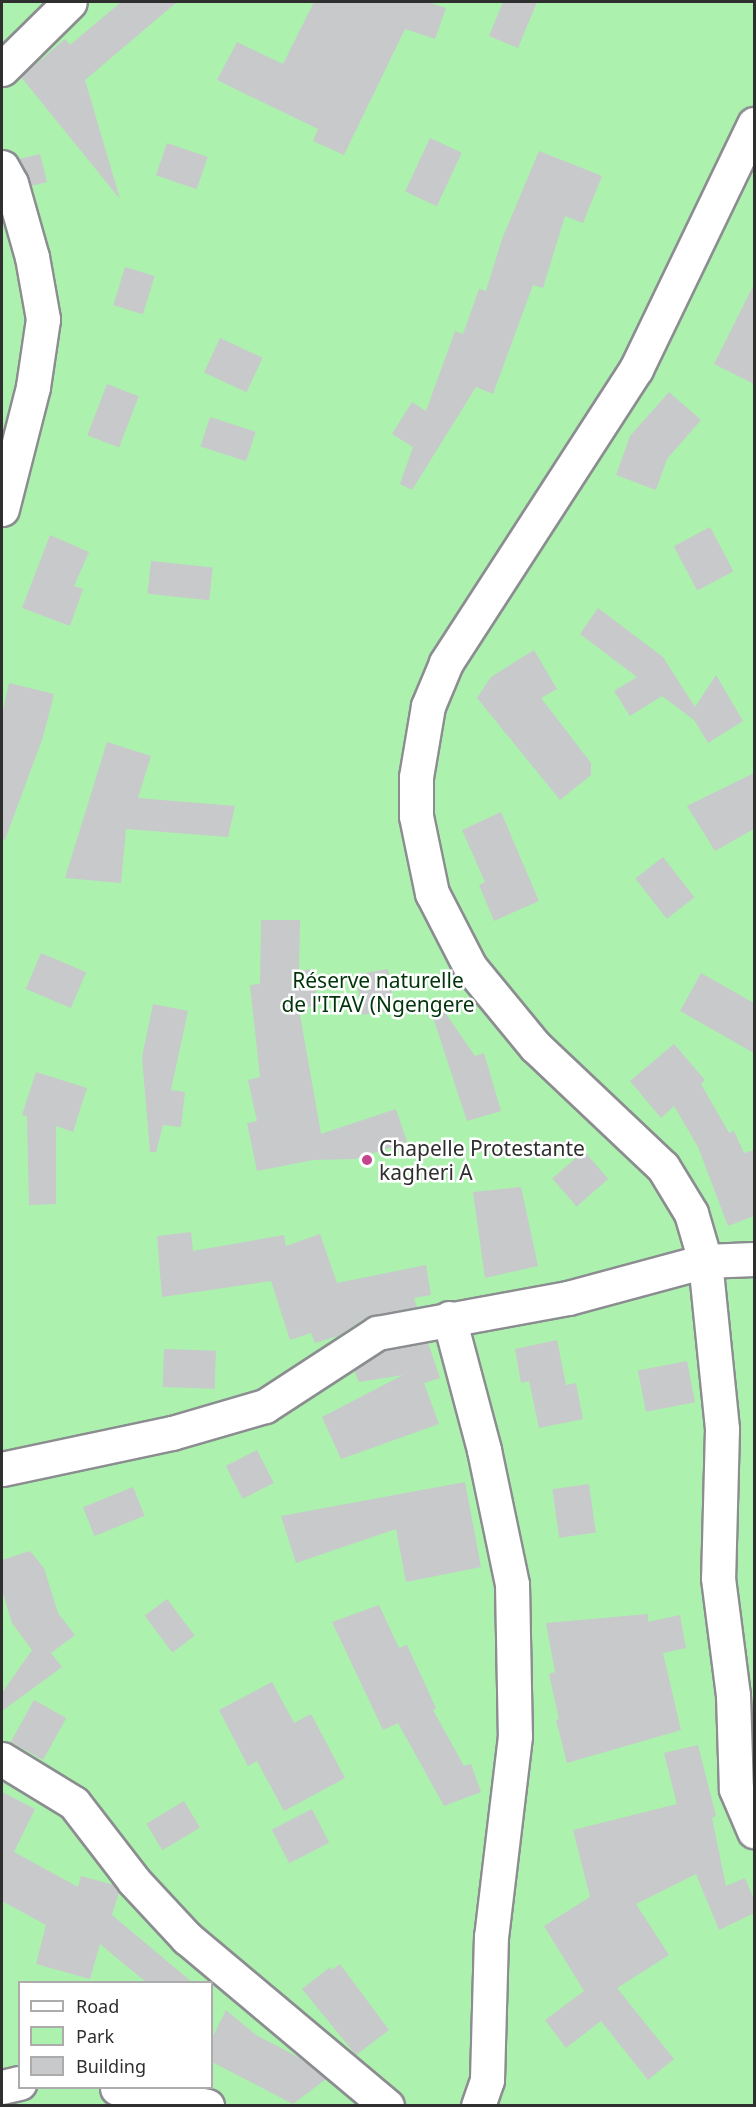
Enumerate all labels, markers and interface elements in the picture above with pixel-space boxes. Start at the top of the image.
park label: Réserve naturelle de l'ITAV (Ngengere [281,967,475,1017]
place label: Chapelle Protestante kagheri A [379,1135,585,1185]
marker: Chapelle Protestante kagheri A [360,1153,374,1167]
legend [18,1981,213,2089]
text: Road [76,1994,119,2018]
text: Park [76,2024,114,2048]
text: Building [76,2054,146,2078]

